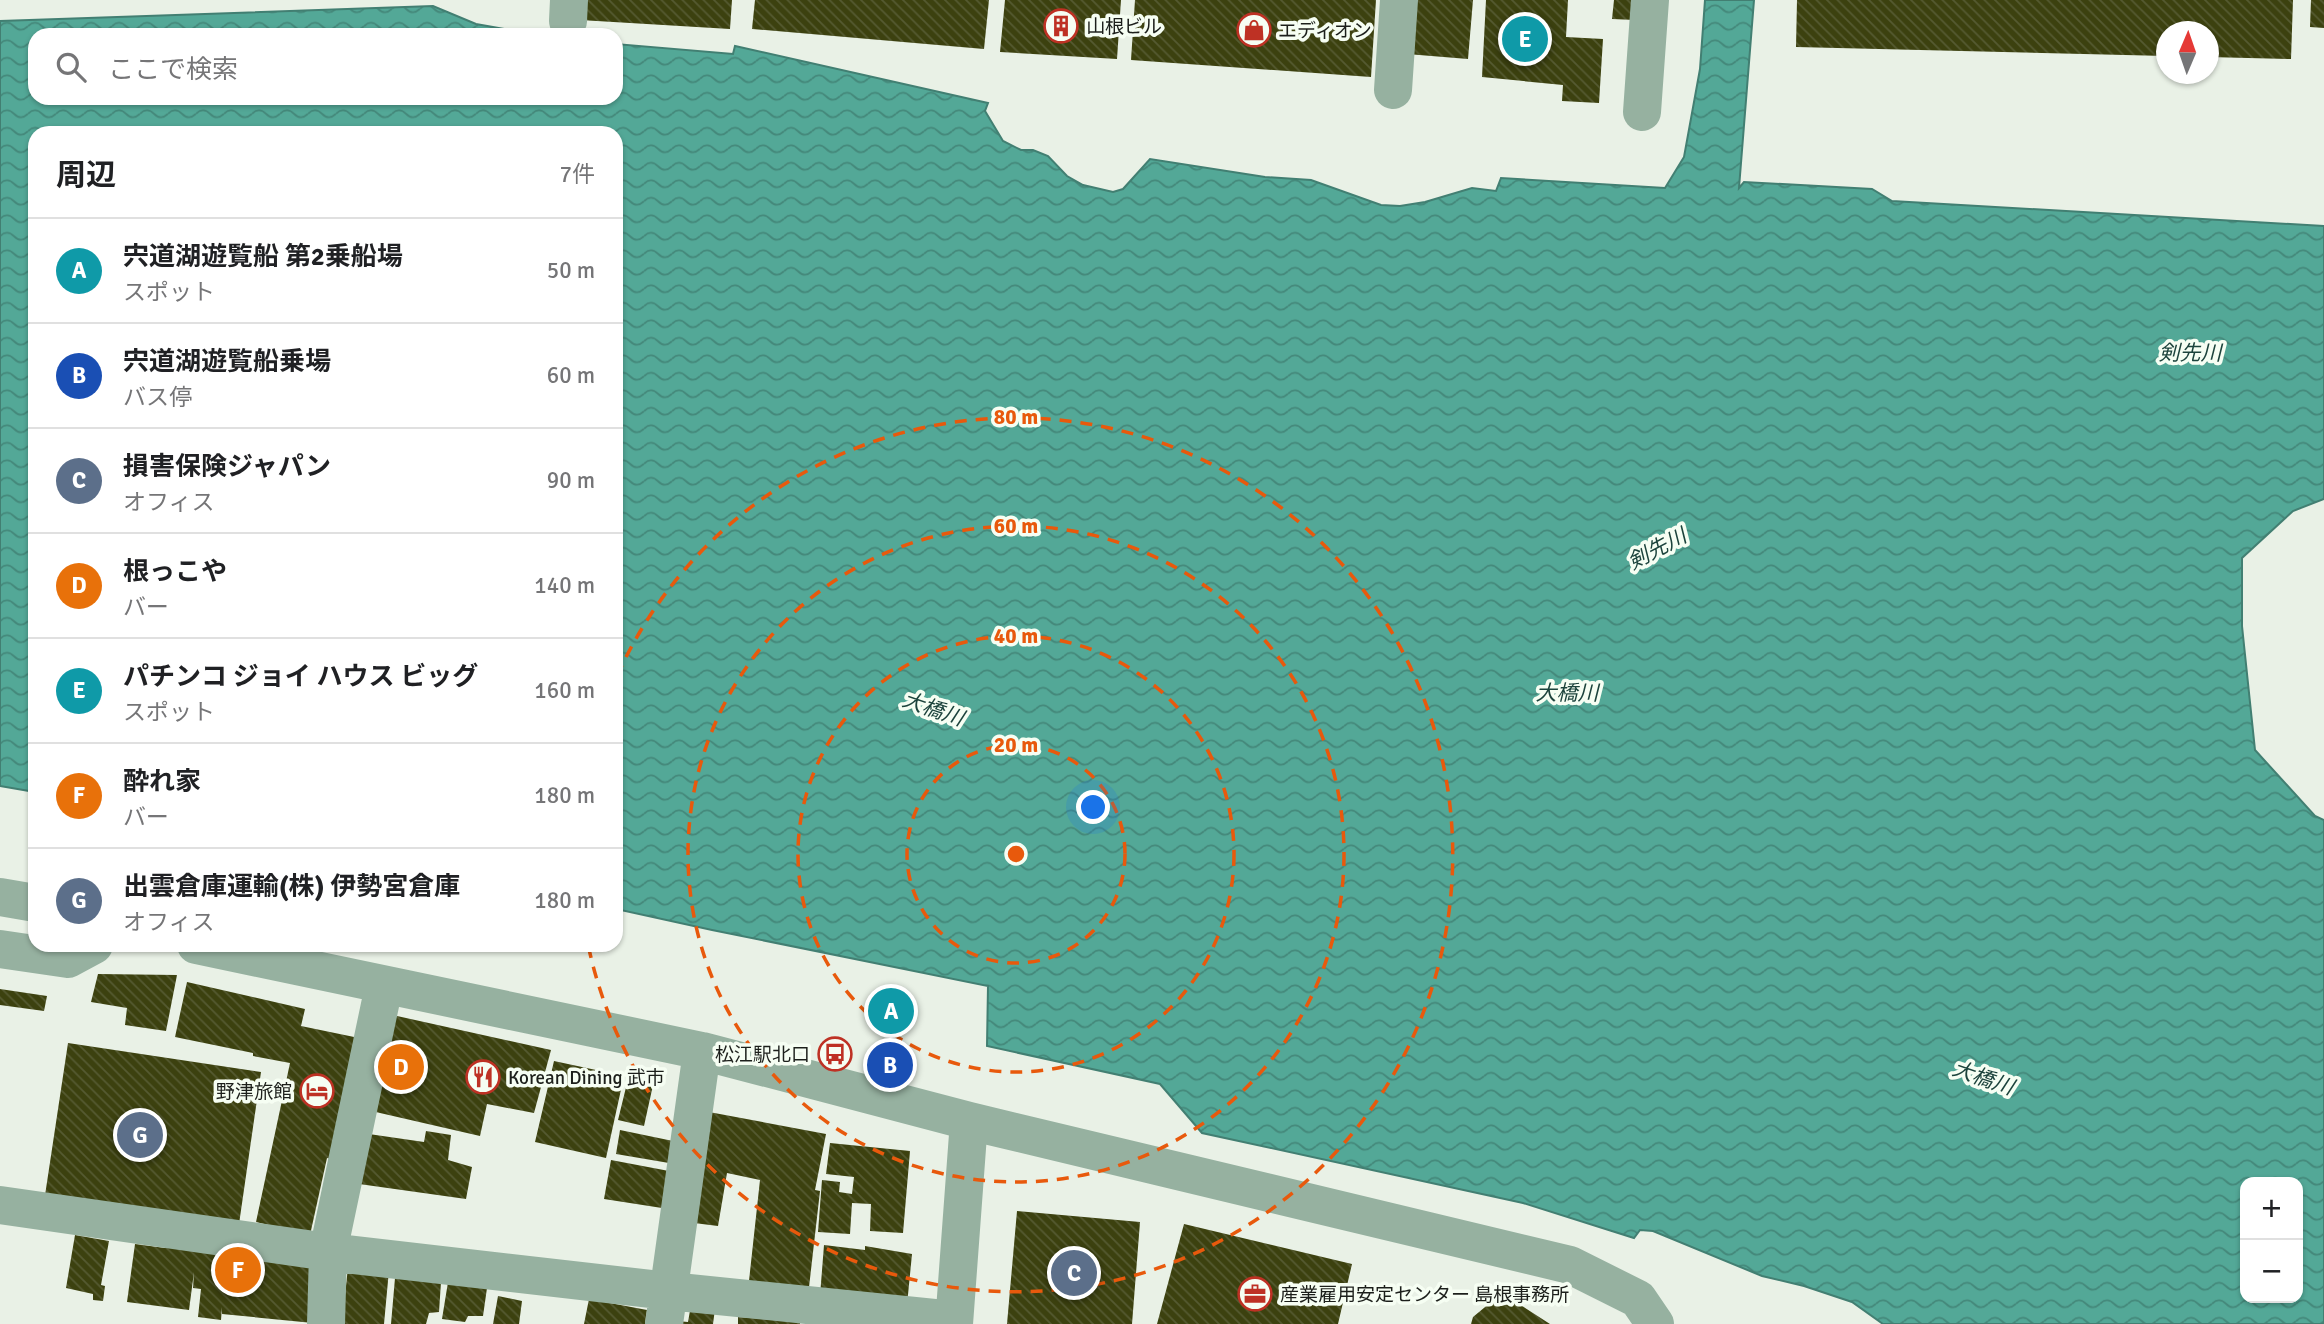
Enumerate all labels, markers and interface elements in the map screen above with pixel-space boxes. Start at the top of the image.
building icon: 山根ビル [1042,7,1080,45]
shop icon: エディオン [1235,11,1273,49]
pin: E [1502,13,1548,65]
place label: 山根ビル [1086,15,1162,39]
place label: エディオン [1278,19,1372,43]
north arrow [2156,21,2219,84]
search box [28,28,623,105]
icon: search [52,48,90,86]
text: ここで検索 [108,54,238,86]
text: 周辺 [56,157,116,194]
text: 7件 [560,160,595,189]
text: 宍道湖遊覧船 第2乗船場 [123,241,403,273]
text: A [72,256,86,285]
text: 50 m [547,256,595,285]
text: スポット [123,278,215,307]
water label: 剣先川 [2159,340,2223,366]
text: 宍道湖遊覧船乗場 [123,346,331,378]
text: B [72,361,86,390]
text: 60 m [547,361,595,390]
text: バス停 [123,383,192,412]
text: 80 m [994,404,1038,430]
text: 損害保険ジャパン [123,451,331,483]
text: C [72,466,86,495]
text: 90 m [547,466,595,495]
text: オフィス [123,488,215,517]
text: 60 m [994,513,1038,539]
water label: 剣先川 [1623,522,1693,575]
text: 根っこや [123,556,227,588]
text: D [71,571,87,600]
text: 140 m [534,571,595,600]
text: バー [123,593,169,622]
text: 40 m [994,623,1038,649]
text: パチンコ ジョイ ハウス ビッグ [123,661,478,693]
text: E [72,676,86,705]
text: 160 m [534,676,595,705]
water label: 大橋川 [1536,680,1600,706]
water label: 大橋川 [899,686,969,732]
text: スポット [123,698,215,727]
text: 20 m [994,732,1038,758]
text: 酔れ家 [123,766,201,798]
text: F [73,781,85,810]
text: 180 m [534,781,595,810]
your location [1076,790,1110,824]
text: バー [123,803,169,832]
centre of rings [1004,842,1028,866]
text: 出雲倉庫運輸(株) 伊勢宮倉庫 [123,871,460,903]
text: G [71,886,87,915]
text: 180 m [534,886,595,915]
text: オフィス [123,908,215,937]
pin: A [868,985,914,1037]
bus stop icon: 松江駅北口 [816,1035,854,1073]
pin: B [867,1039,913,1091]
pin: D [378,1041,424,1093]
place label: 松江駅北口 [715,1043,810,1067]
water label: 大橋川 [1949,1055,2019,1101]
restaurant icon: Korean Dining 武市 [464,1058,502,1096]
place label: Korean Dining 武市 [508,1066,665,1090]
hotel icon: 野津旅館 [298,1072,336,1110]
place label: 野津旅館 [216,1080,292,1104]
pin: G [117,1109,163,1161]
map controls [2240,1177,2303,1303]
button: + [2240,1177,2303,1240]
button: − [2240,1240,2303,1303]
pin: F [215,1244,261,1296]
pin: C [1051,1247,1097,1299]
office icon: 産業雇用安定センター 島根事務所 [1236,1275,1274,1313]
place label: 産業雇用安定センター 島根事務所 [1280,1283,1569,1307]

